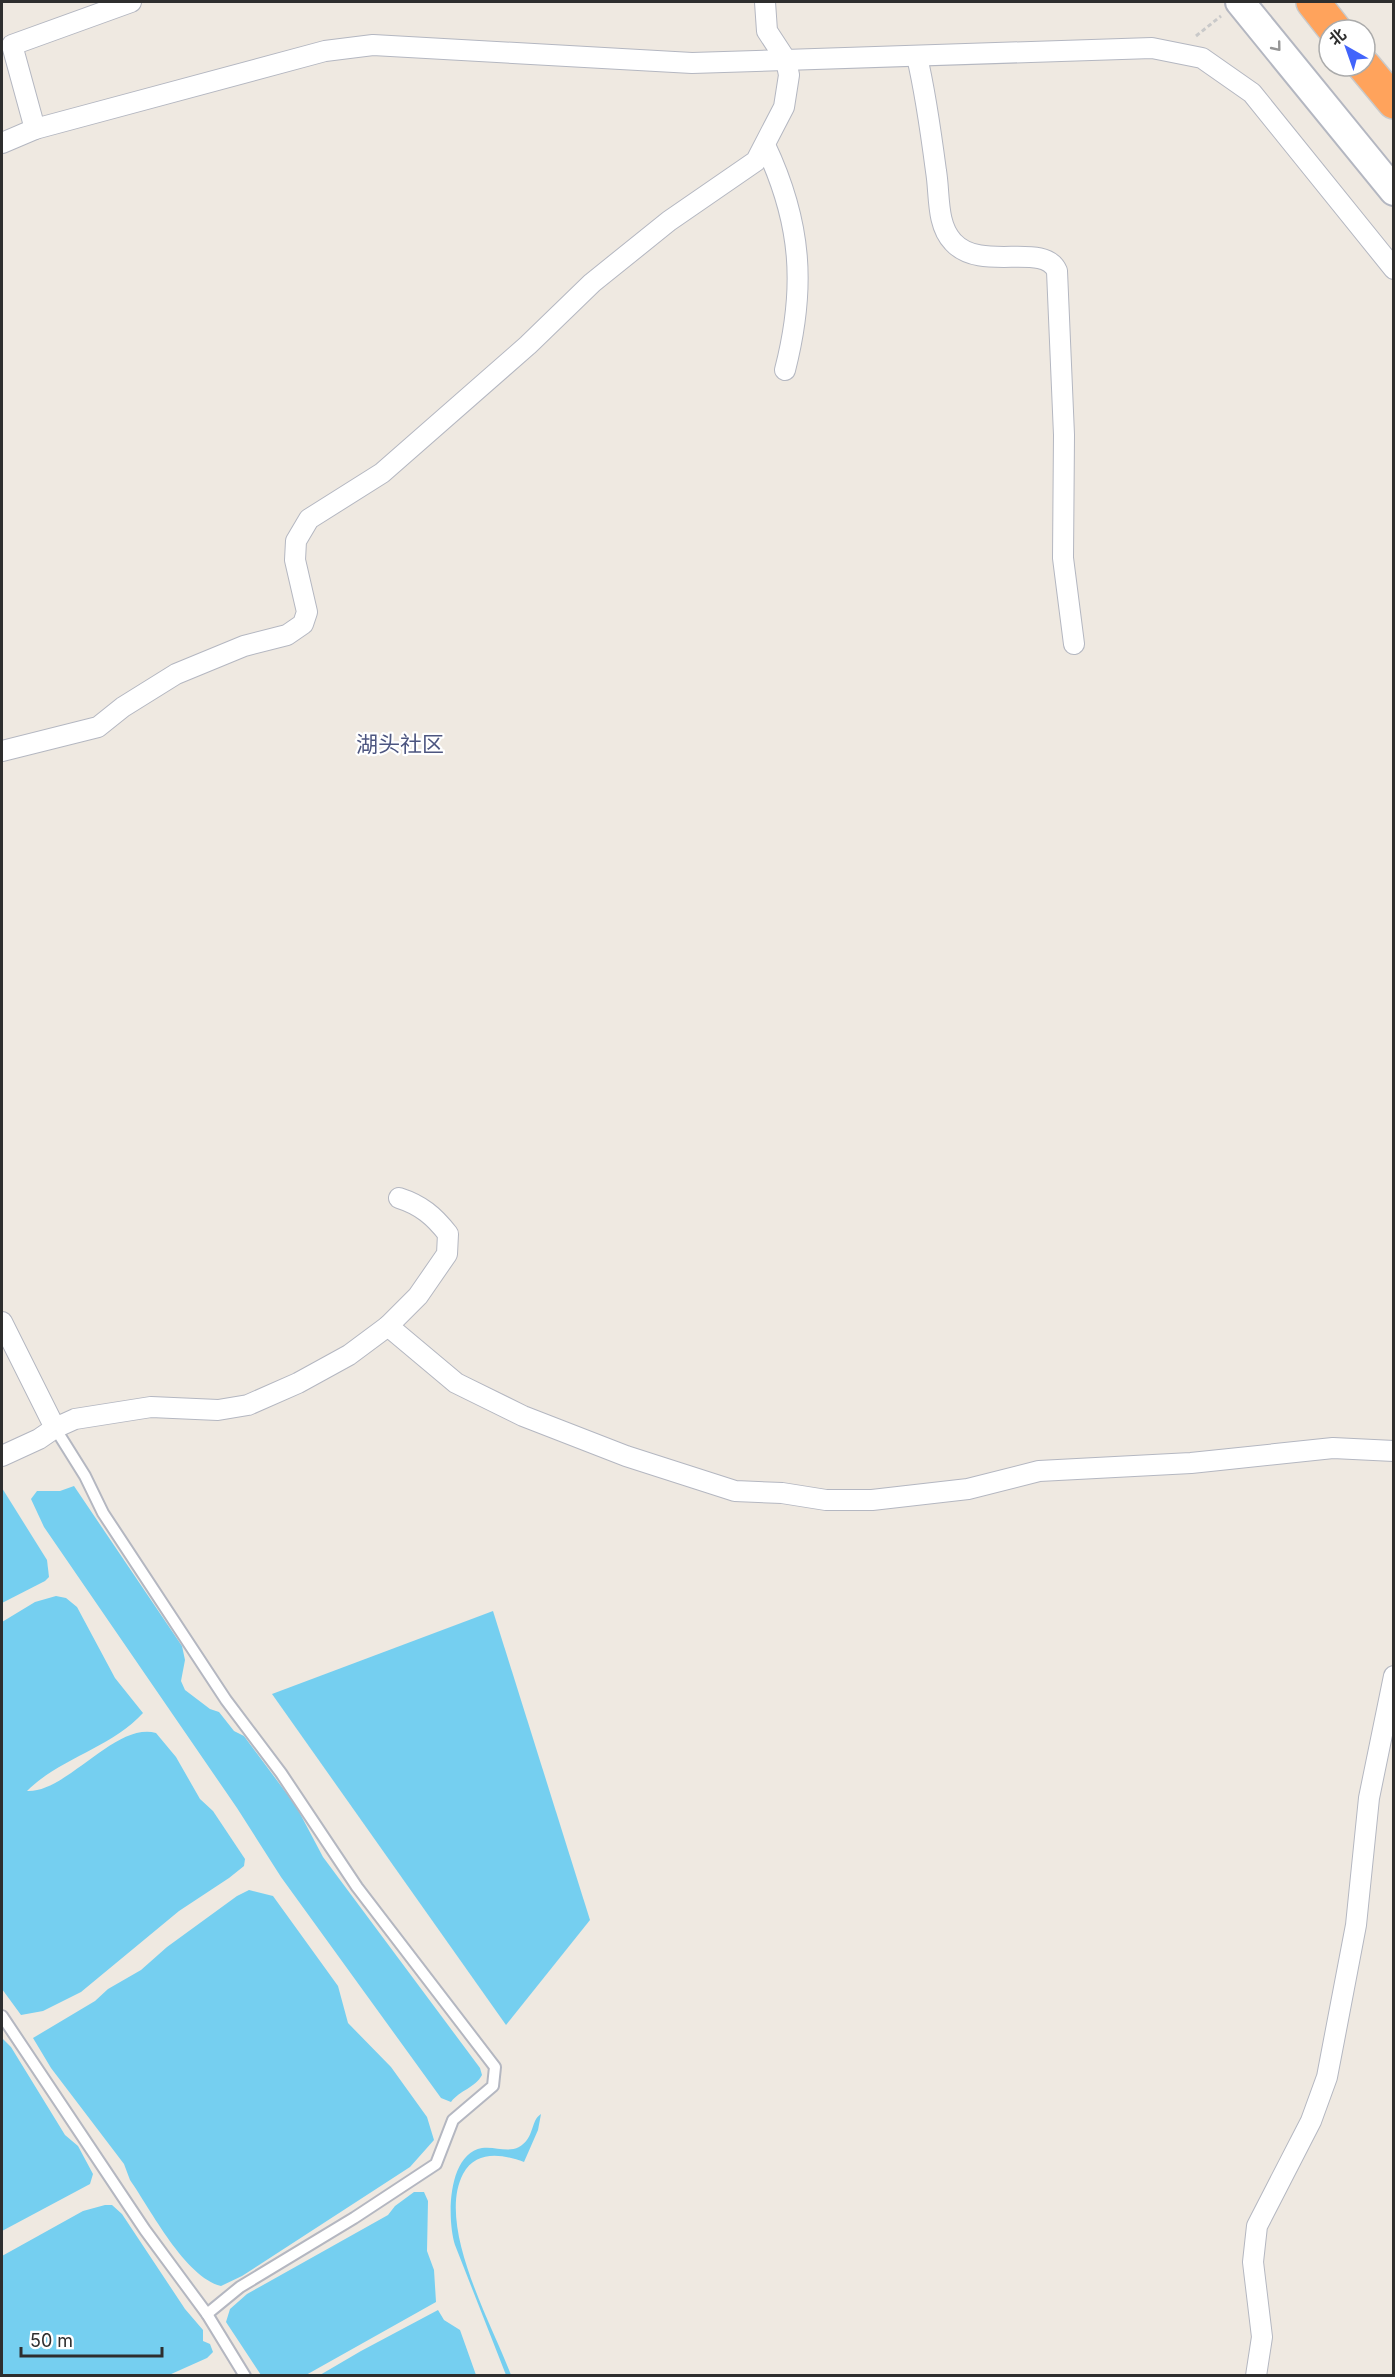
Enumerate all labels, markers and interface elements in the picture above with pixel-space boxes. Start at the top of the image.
north arrow [1317,18,1377,78]
text: 北 [1325,24,1350,49]
one-way arrow [1269,40,1280,51]
district label: 湖头社区 [356,731,444,757]
scale bar [21,2320,162,2358]
text: 50 m [30,2330,73,2351]

